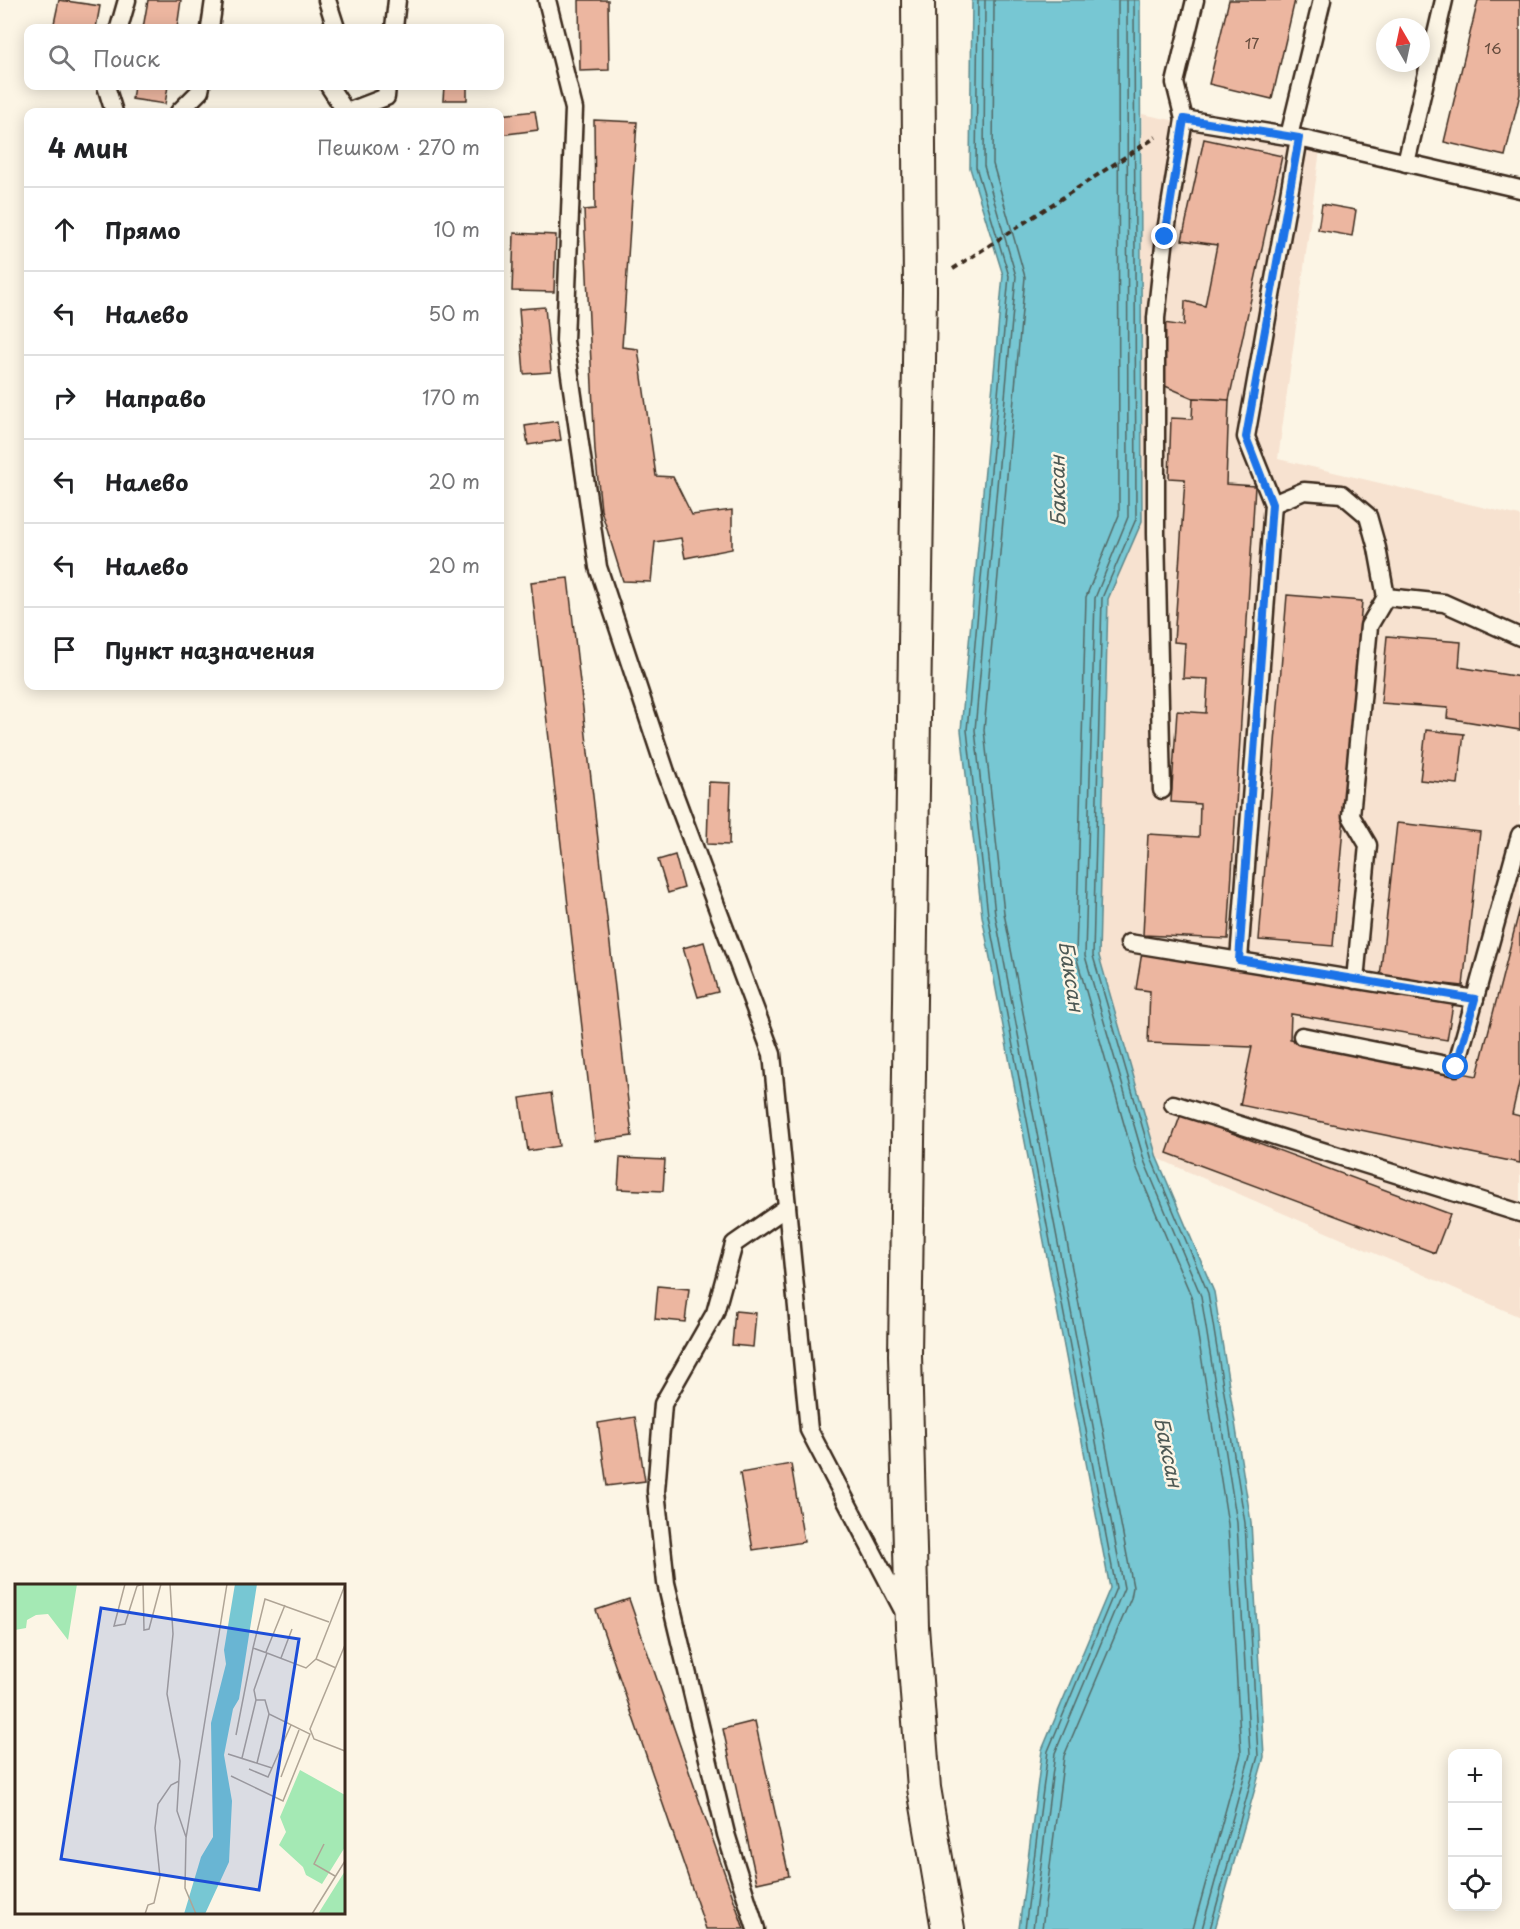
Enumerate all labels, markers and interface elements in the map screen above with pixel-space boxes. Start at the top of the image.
north arrow [1376,18,1430,72]
search box [24,24,504,90]
house number: 17 [1245,31,1259,54]
house number: 16 [1484,36,1502,59]
icon: search [45,41,78,74]
text: Поиск [93,41,160,74]
text: 4 мин [48,128,129,167]
text: Пешком · 270 m [317,132,480,162]
icon: ahead [48,213,81,246]
text: Прямо [105,213,180,246]
text: 10 m [433,214,480,244]
route end [1151,223,1177,249]
icon: left [48,297,81,330]
text: Налево [105,297,188,330]
text: 50 m [428,298,480,328]
icon: right [48,381,81,414]
text: Направо [105,381,206,414]
text: 170 m [422,382,480,412]
water label: Баксан [1041,453,1073,527]
icon: left [48,465,81,498]
text: Налево [105,465,188,498]
text: 20 m [428,466,480,496]
icon: left [48,549,81,582]
text: Налево [105,549,188,582]
text: 20 m [428,550,480,580]
icon: arrive [48,633,81,666]
text: Пункт назначения [105,633,315,666]
water label: Баксан [1052,939,1093,1015]
route start [1442,1053,1468,1079]
water label: Баксан [1147,1414,1191,1492]
inset map [15,1584,345,1914]
map controls [1448,1749,1502,1911]
button: + [1448,1749,1502,1803]
button: − [1448,1803,1502,1857]
button: locate [1448,1857,1502,1911]

